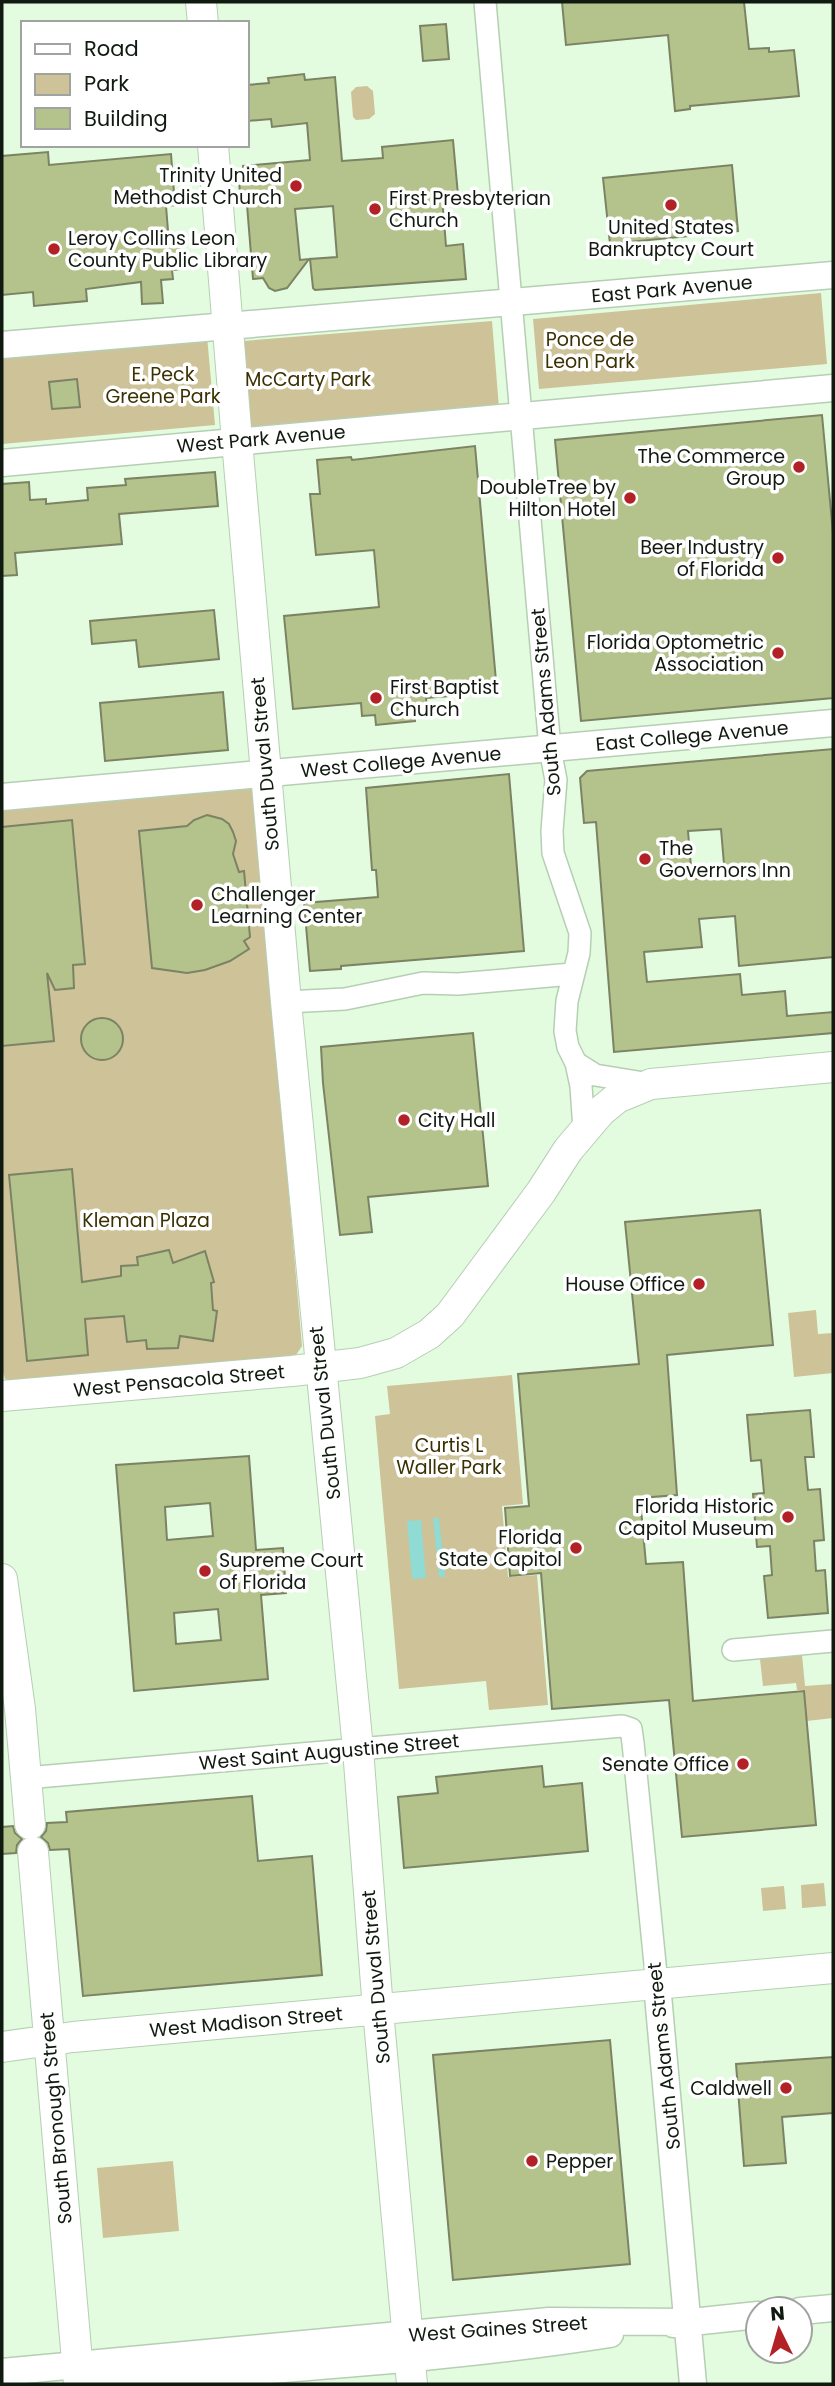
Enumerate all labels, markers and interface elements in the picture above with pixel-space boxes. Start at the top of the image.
legend [21,21,248,147]
text: Road [84,34,139,63]
text: Park [84,69,129,98]
text: Building [84,104,168,133]
place label: Trinity United Methodist Church [113,162,282,211]
marker: Trinity United Methodist Church [288,178,304,194]
place label: First Presbyterian Church [389,185,551,234]
marker: United States Bankruptcy Court [663,197,679,213]
marker: First Presbyterian Church [367,201,383,217]
place label: United States Bankruptcy Court [588,214,754,263]
place label: Leroy Collins Leon County Public Library [68,225,268,274]
marker: Leroy Collins Leon County Public Library [46,241,62,257]
street label: East Park Avenue [590,269,754,309]
park label: Ponce de Leon Park [545,326,635,375]
park label: E. Peck Greene Park [105,361,221,410]
park label: McCarty Park [245,366,371,393]
street label: West Park Avenue [175,418,347,460]
place label: The Commerce Group [638,443,785,492]
marker: The Commerce Group [791,459,807,475]
place label: DoubleTree by Hilton Hotel [479,474,616,523]
marker: DoubleTree by Hilton Hotel [622,490,638,506]
place label: Beer Industry of Florida [640,534,764,583]
marker: Beer Industry of Florida [770,550,786,566]
street label: South Adams Street [524,607,568,797]
place label: Florida Optometric Association [587,629,764,678]
marker: Florida Optometric Association [770,645,786,661]
place label: First Baptist Church [390,674,499,723]
street label: South Duval Street [244,676,286,852]
marker: First Baptist Church [368,690,384,706]
street label: East College Avenue [594,714,790,758]
street label: West College Avenue [300,740,502,784]
place label: The Governors Inn [659,835,791,884]
marker: The Governors Inn [637,851,653,867]
place label: Challenger Learning Center [211,881,362,930]
marker: Challenger Learning Center [189,897,205,913]
place label: City Hall [418,1107,495,1134]
marker: City Hall [396,1112,412,1128]
park label: Kleman Plaza [82,1207,210,1234]
place label: House Office [565,1271,685,1298]
marker: House Office [691,1276,707,1292]
street label: South Duval Street [302,1325,348,1501]
street label: West Pensacola Street [72,1358,286,1404]
park label: Curtis L Waller Park [396,1432,502,1481]
place label: Florida Historic Capitol Museum [618,1493,774,1542]
marker: Florida Historic Capitol Museum [780,1509,796,1525]
place label: Florida State Capitol [439,1524,562,1573]
marker: Florida State Capitol [568,1540,584,1556]
place label: Supreme Court of Florida [219,1547,364,1596]
marker: Supreme Court of Florida [197,1563,213,1579]
street label: West Saint Augustine Street [198,1727,460,1777]
place label: Senate Office [602,1751,729,1778]
marker: Senate Office [735,1756,751,1772]
street label: South Duval Street [355,1889,397,2065]
street label: South Adams Street [641,1961,687,2151]
street label: West Madison Street [148,2000,344,2044]
street label: South Bronough Street [33,2011,79,2225]
place label: Caldwell [690,2075,772,2102]
marker: Caldwell [778,2080,794,2096]
place label: Pepper [546,2148,613,2175]
marker: Pepper [524,2153,540,2169]
north arrow [744,2295,814,2365]
text: N [769,2299,786,2328]
street label: West Gaines Street [408,2309,588,2349]

